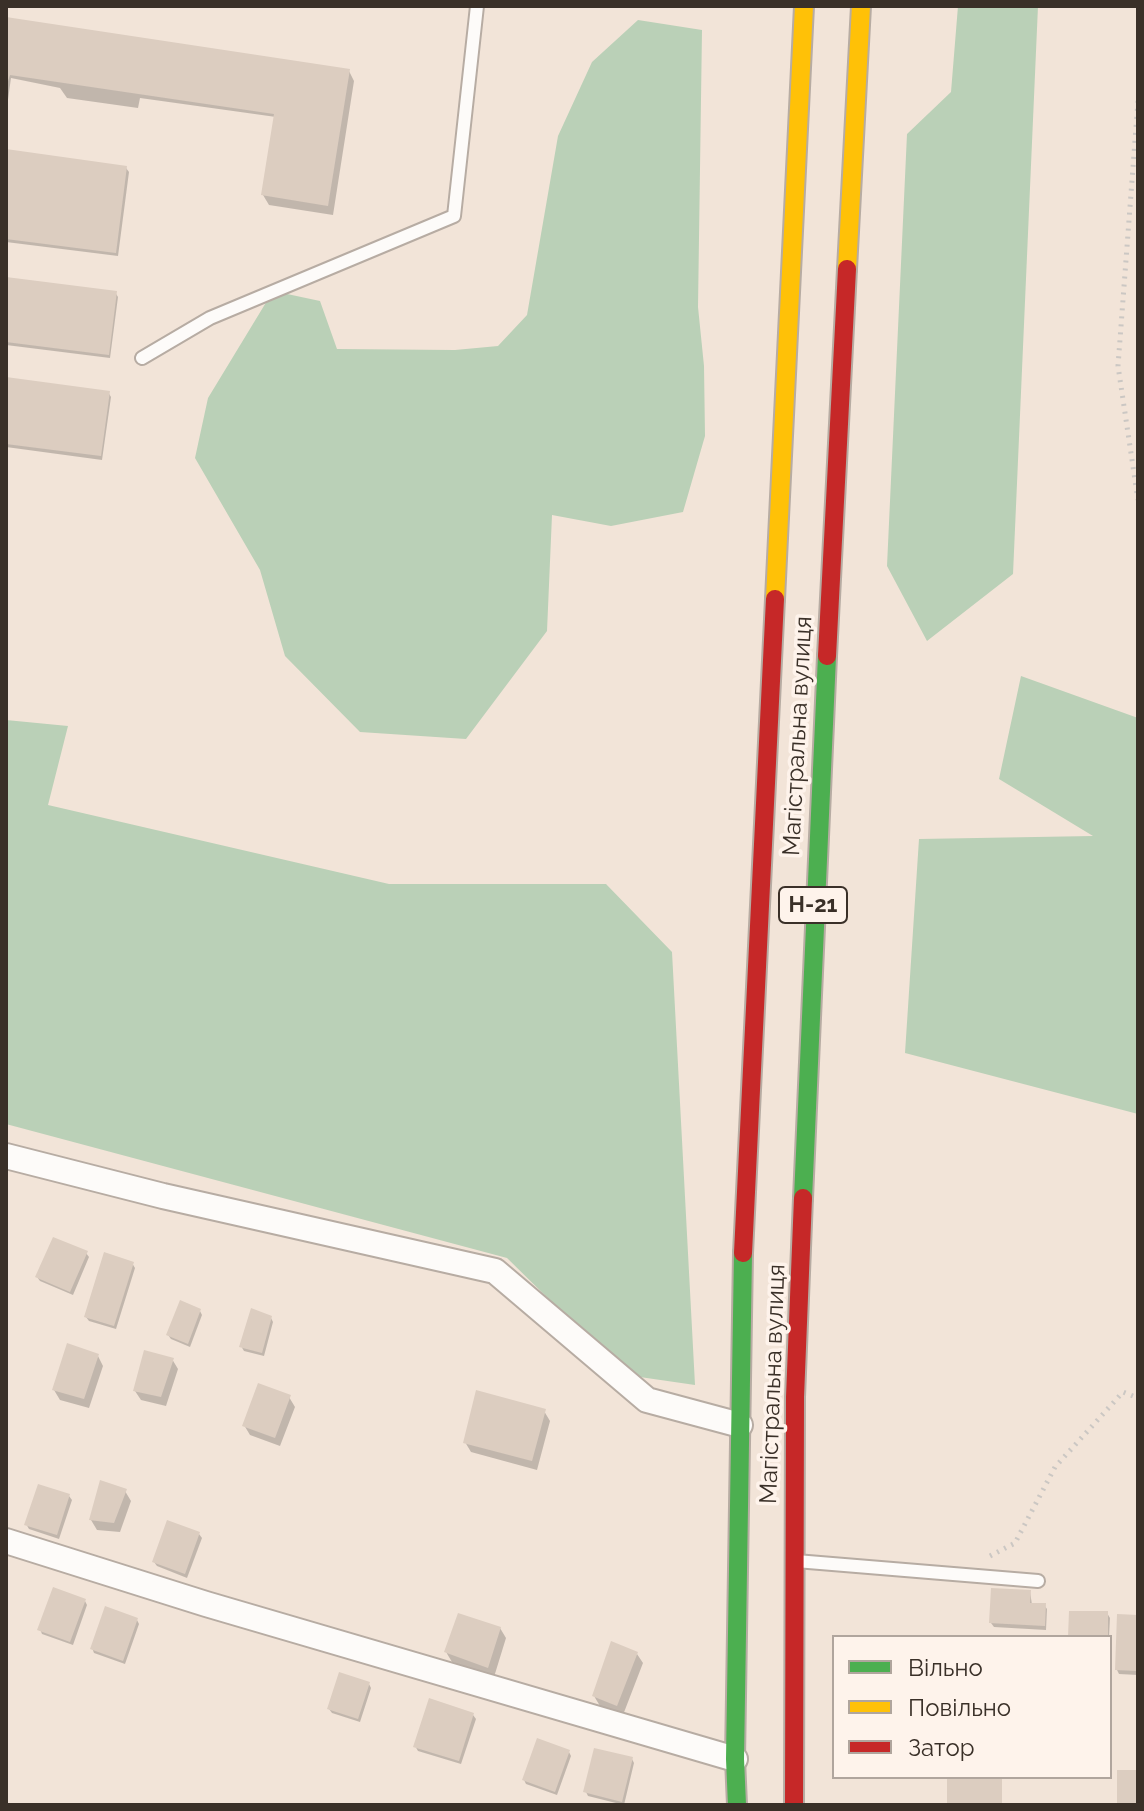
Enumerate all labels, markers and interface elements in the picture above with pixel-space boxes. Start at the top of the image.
street label: Магістральна вулиця [777,615,819,857]
road number: Н-21 [779,887,847,923]
street label: Магістральна вулиця [754,1264,792,1504]
legend [832,1635,1112,1779]
text: Вільно [908,1653,983,1682]
text: Повільно [908,1693,1011,1722]
text: Затор [908,1733,975,1762]

